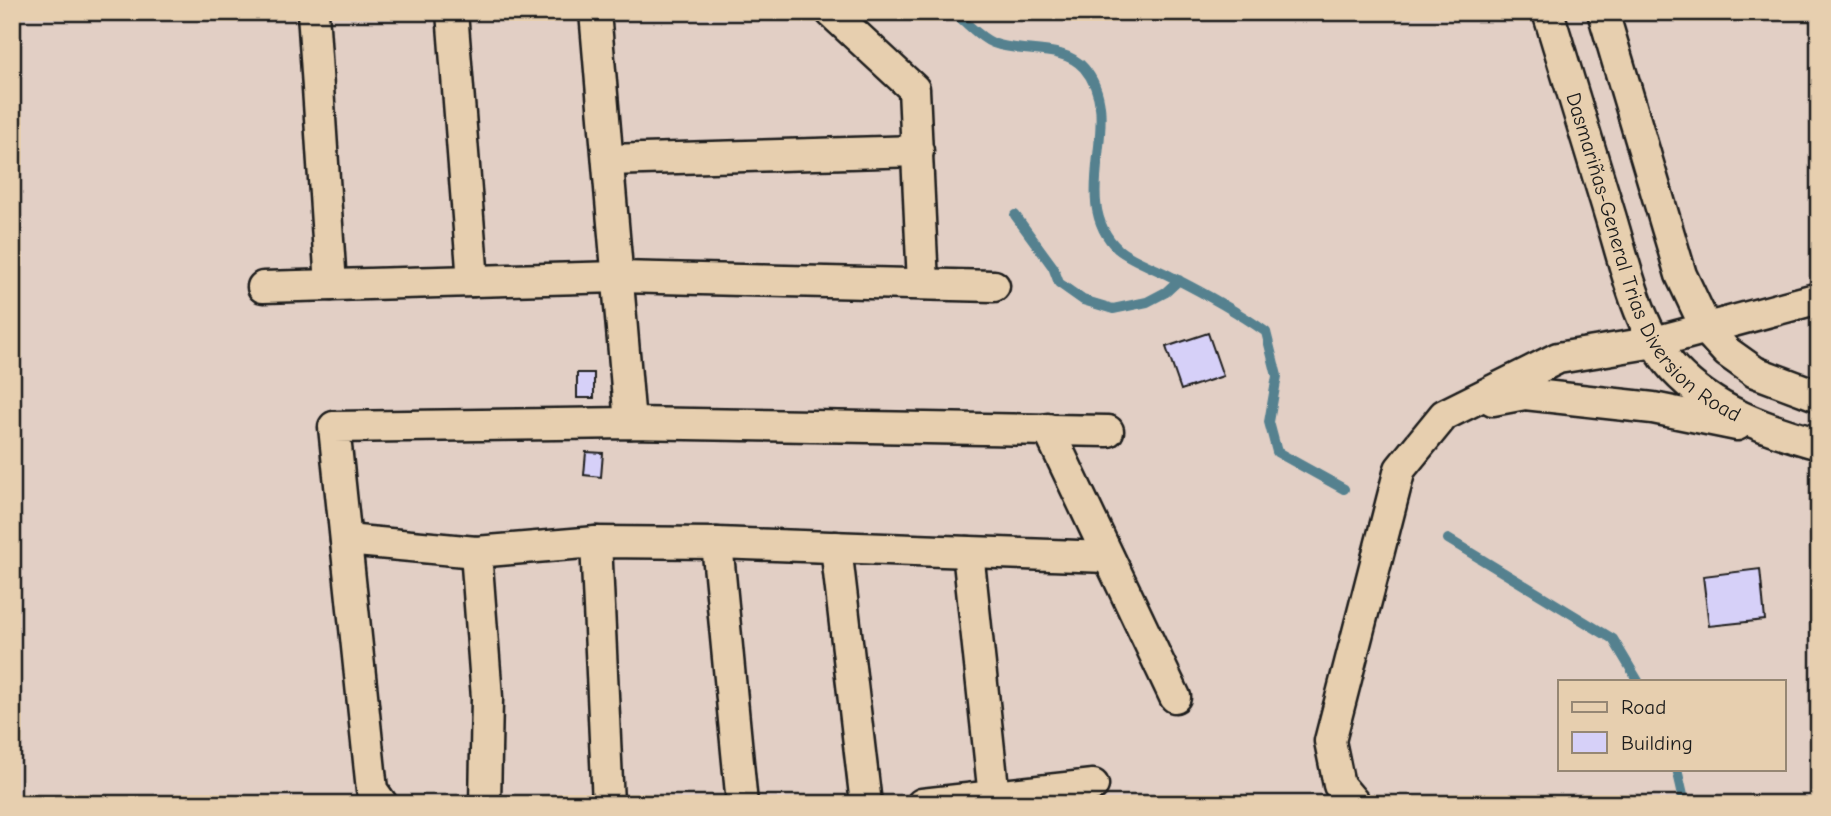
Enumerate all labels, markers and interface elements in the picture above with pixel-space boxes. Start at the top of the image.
street label: Dasmariñas-General Trias Diversion Road [1561,90,1745,427]
legend [1558,680,1786,770]
text: Road [1621,695,1666,719]
text: Building [1621,731,1693,755]

